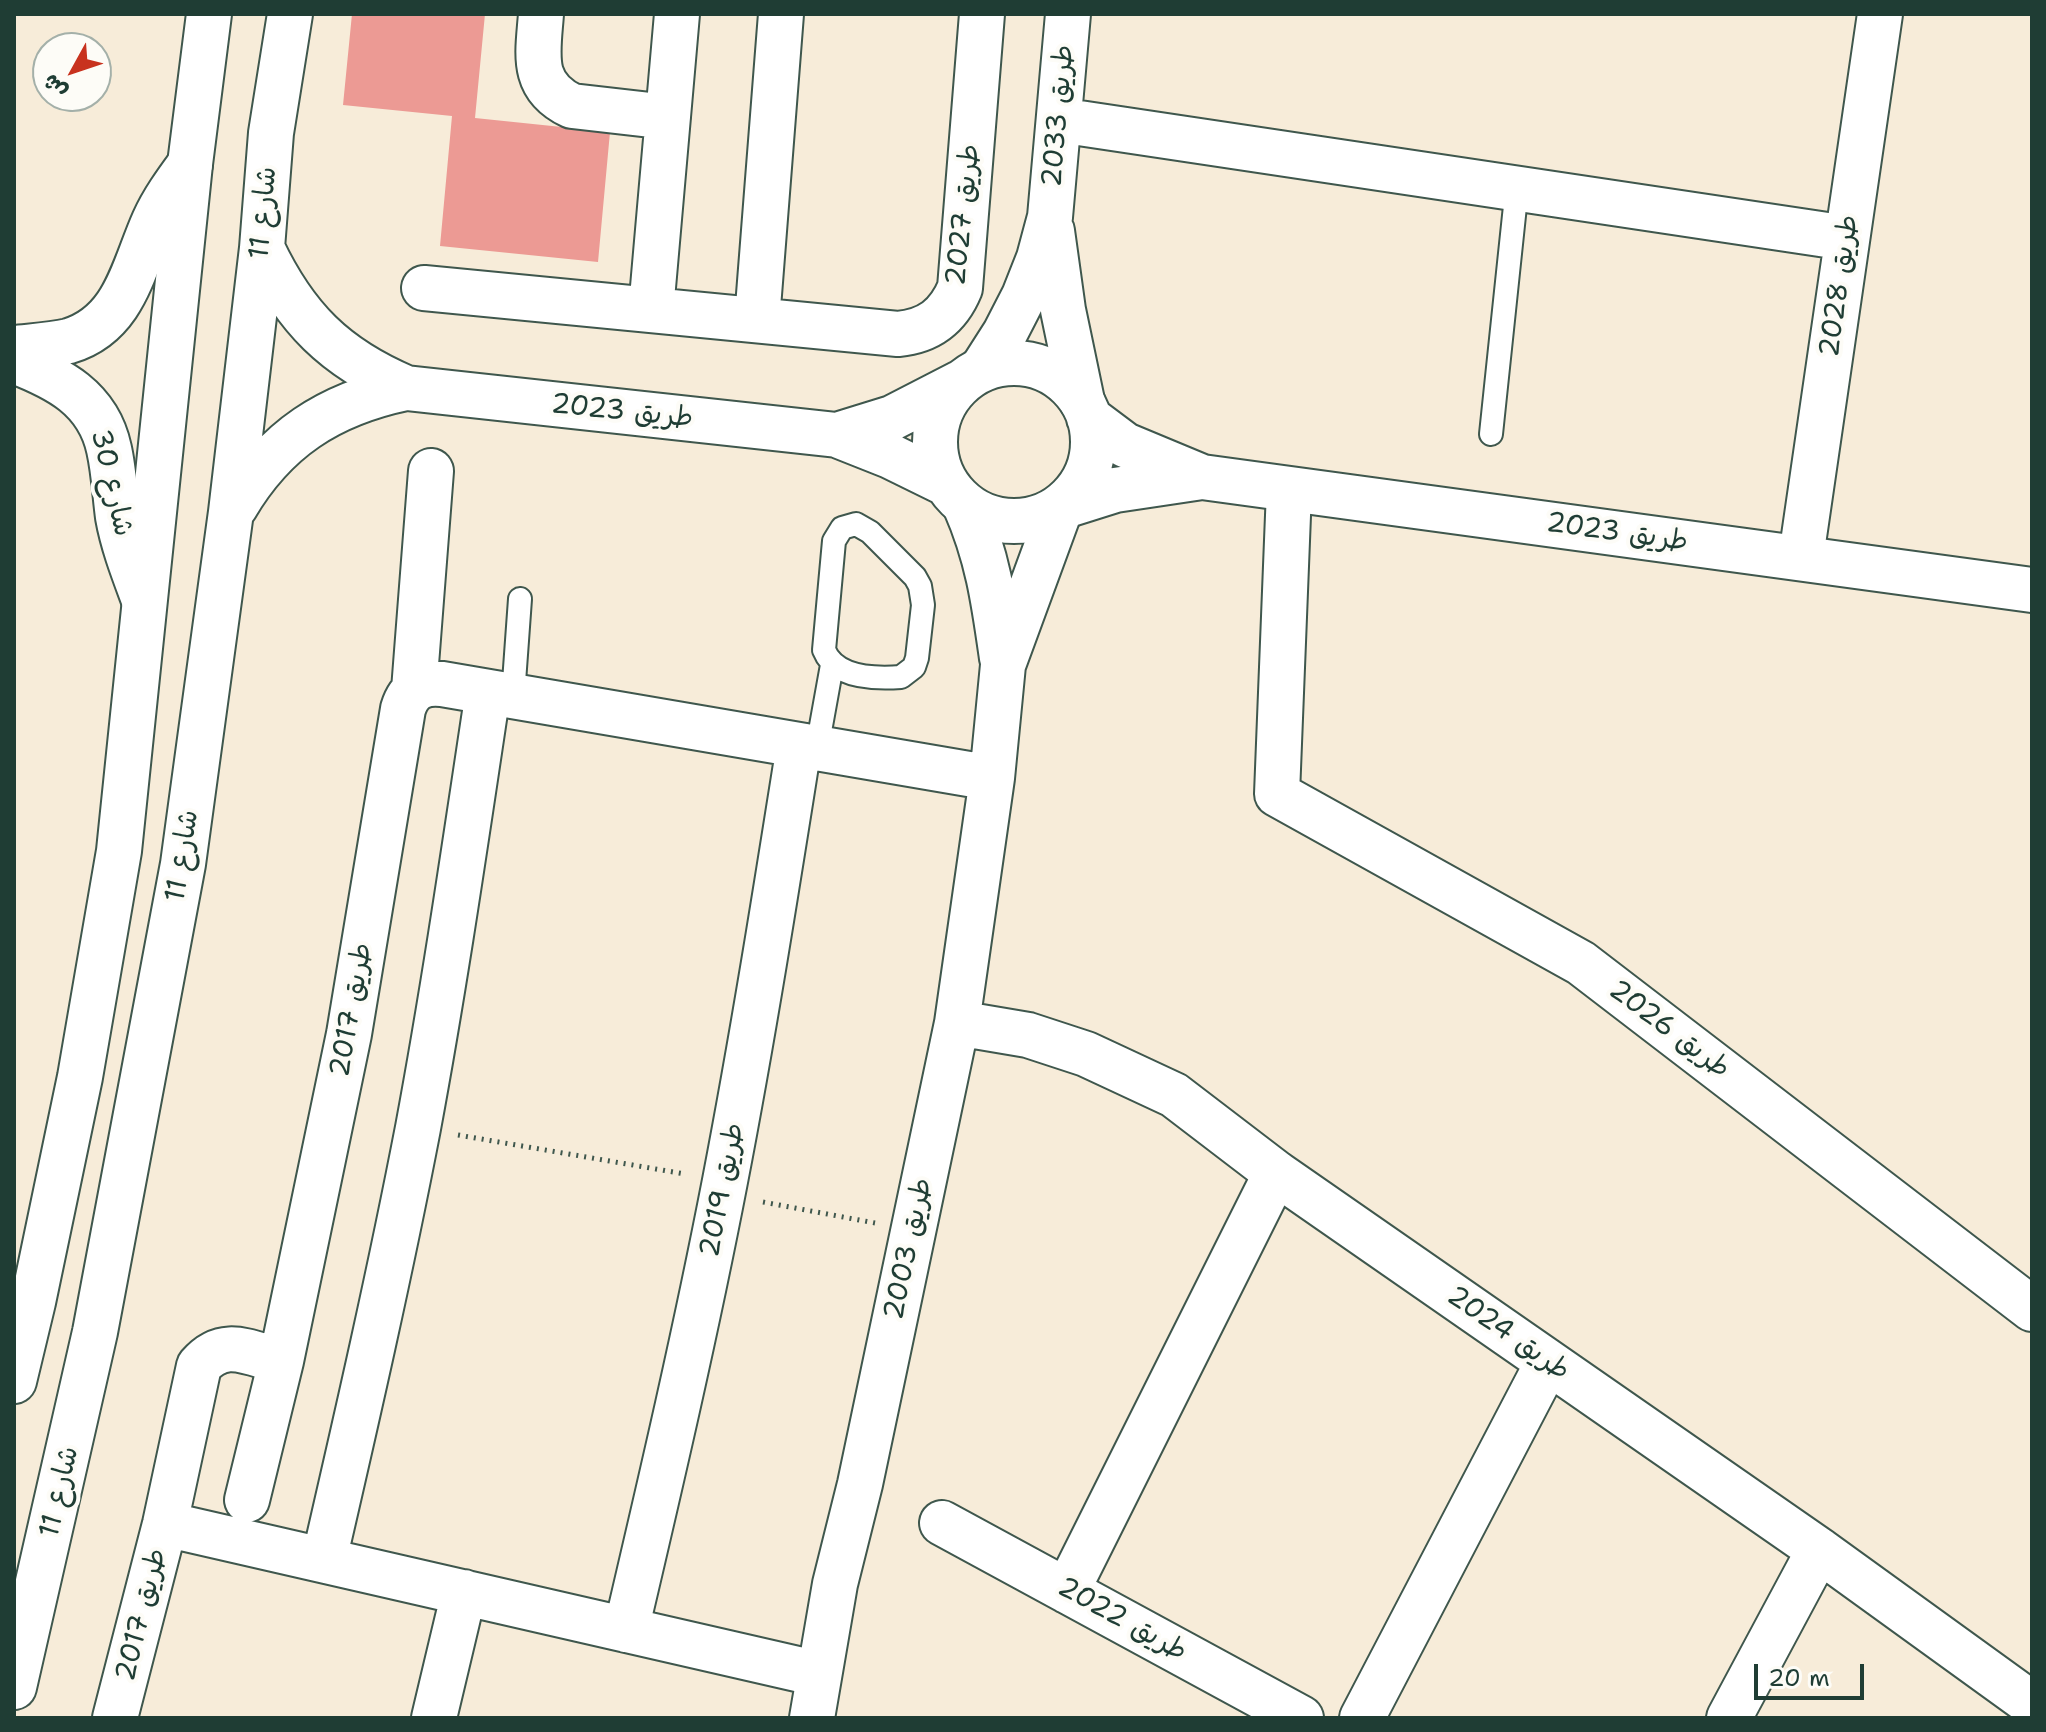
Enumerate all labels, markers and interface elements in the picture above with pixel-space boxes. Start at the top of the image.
north arrow [32,32,112,112]
street label: طريق 2033 [1036,43,1082,189]
text: ش [36,68,74,105]
street label: طريق 2027 [940,143,988,287]
street label: شارع 11 [243,165,285,261]
street label: طريق 2028 [1813,213,1867,359]
street label: طريق 2023 [549,388,695,436]
street label: شارع 30 [82,426,140,540]
street label: طريق 2023 [1544,506,1690,560]
street label: شارع 11 [159,808,207,904]
street label: طريق 2017 [324,940,380,1080]
street label: طريق 2026 [1602,974,1736,1086]
street label: طريق 2019 [694,1120,752,1260]
street label: طريق 2003 [878,1175,940,1323]
street label: طريق 2024 [1440,1279,1576,1389]
street label: شارع 11 [33,1443,87,1541]
street label: طريق 2017 [109,1545,175,1685]
street label: طريق 2022 [1051,1571,1193,1669]
scale bar [1758,1648,1868,1698]
text: 20 m [1768,1662,1830,1694]

